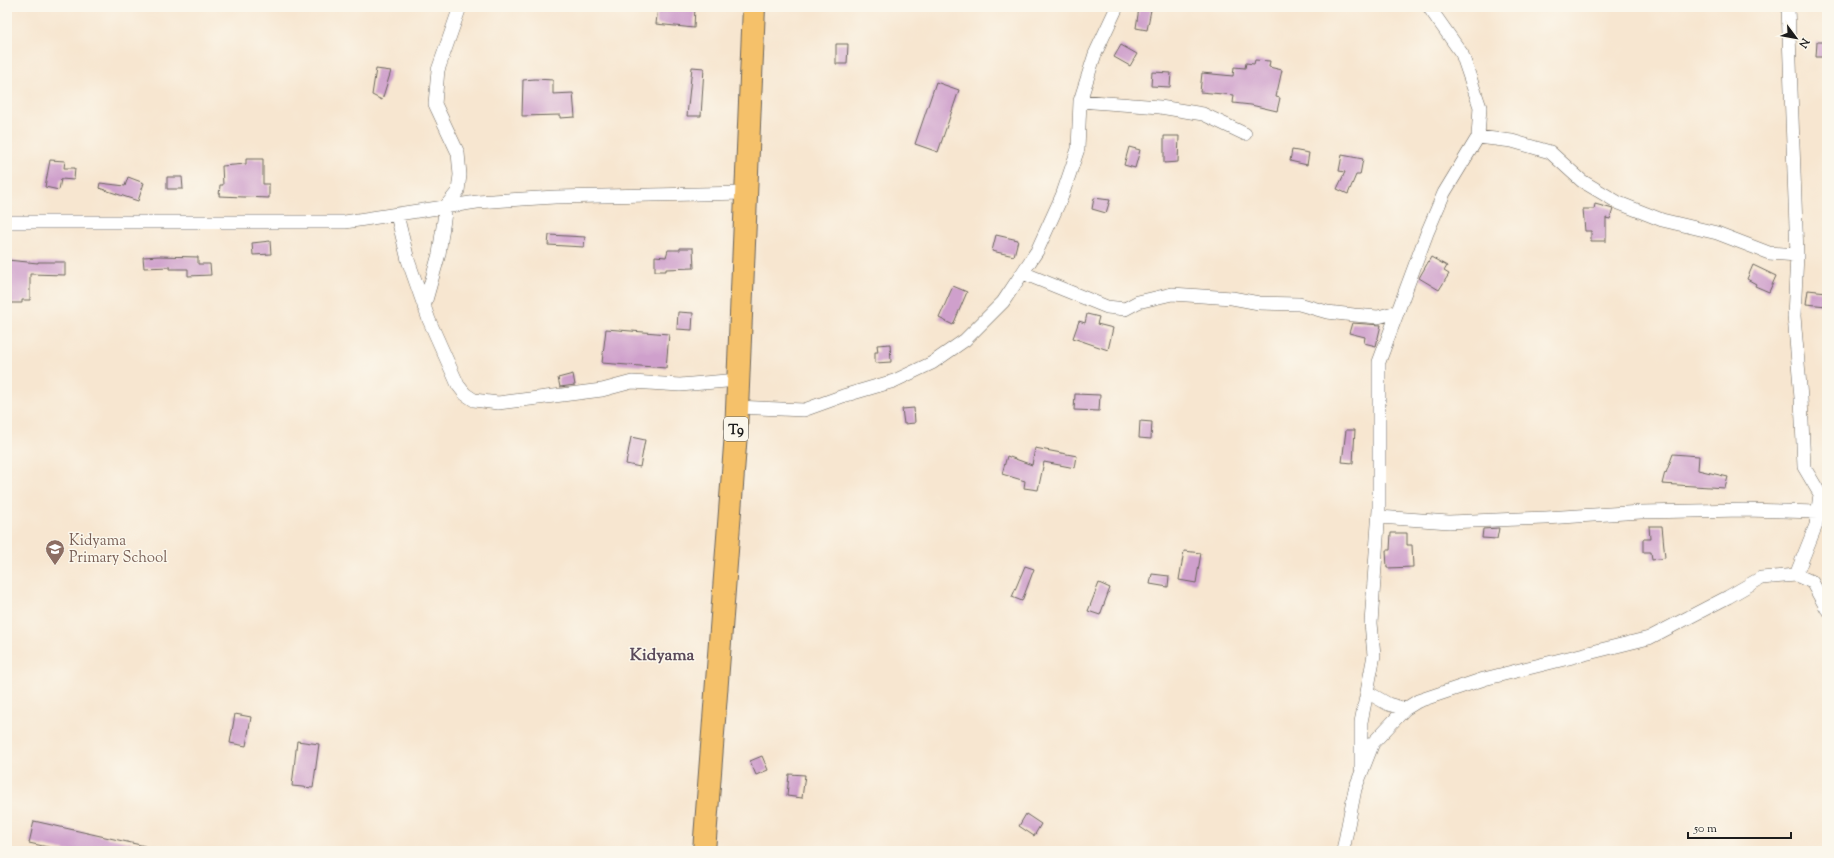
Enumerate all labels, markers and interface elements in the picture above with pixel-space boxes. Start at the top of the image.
north arrow [1776,18,1816,58]
text: N [1794,34,1813,51]
road number: T9 [724,417,748,441]
place label: Kidyama Primary School [69,531,167,569]
school or university icon: Kidyama Primary School [44,538,66,566]
district label: Kidyama [630,644,695,668]
scale bar [1688,814,1791,840]
text: 50 m [1693,820,1717,838]

